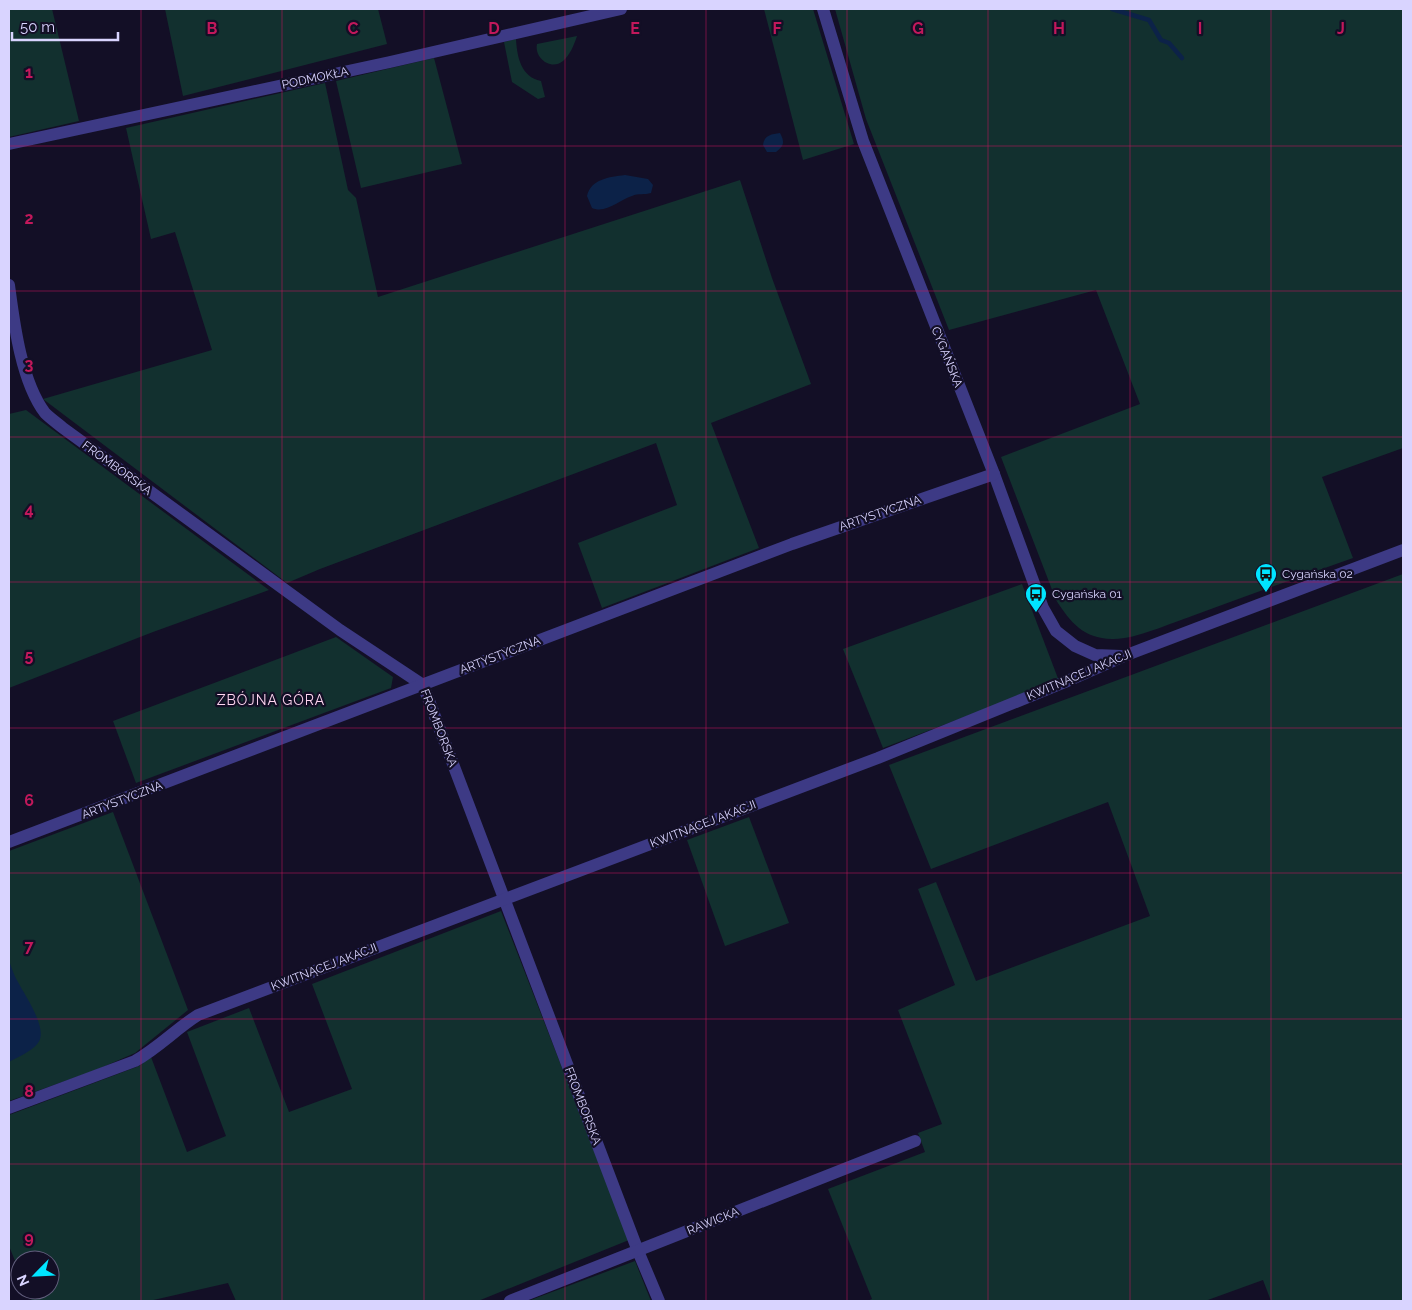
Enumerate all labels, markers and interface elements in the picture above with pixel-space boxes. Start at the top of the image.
scale bar [12,10,119,42]
text: 50 m [20,18,55,36]
text: B [207,19,218,38]
text: C [348,19,359,38]
text: D [488,19,500,38]
text: E [630,19,640,38]
text: F [772,19,782,38]
text: G [912,19,924,38]
text: H [1053,19,1065,38]
text: I [1198,19,1202,38]
text: J [1337,19,1345,38]
text: 1 [25,63,33,82]
street label: PODMOKŁA [281,64,349,92]
text: 2 [24,209,34,228]
street label: CYGAŃSKA [928,325,966,389]
text: 3 [25,355,34,374]
street label: FROMBORSKA [80,438,154,498]
street label: ARTYSTYCZNA [837,492,923,534]
text: 4 [24,500,34,519]
bus stop icon: Cygańska 02 [1254,562,1278,593]
place label: Cygańska 02 [1282,567,1353,581]
bus stop icon: Cygańska 01 [1024,582,1048,613]
place label: Cygańska 01 [1052,587,1122,601]
street label: ARTYSTYCZNA [457,633,543,677]
text: 5 [25,646,34,665]
street label: KWITNĄCEJ AKACJI [1025,647,1133,703]
street label: FROMBORSKA [418,687,460,769]
district label: ZBÓJNA GÓRA [217,691,325,708]
street label: ARTYSTYCZNA [79,778,165,822]
text: 6 [24,791,34,810]
street label: KWITNĄCEJ AKACJI [648,797,758,851]
text: 7 [25,937,34,956]
street label: KWITNĄCEJ AKACJI [269,940,379,994]
street label: FROMBORSKA [562,1065,604,1147]
text: 8 [24,1082,34,1101]
street label: RAWICKA [685,1204,741,1238]
text: 9 [24,1228,34,1247]
north arrow [10,1250,60,1300]
text: N [14,1272,33,1288]

